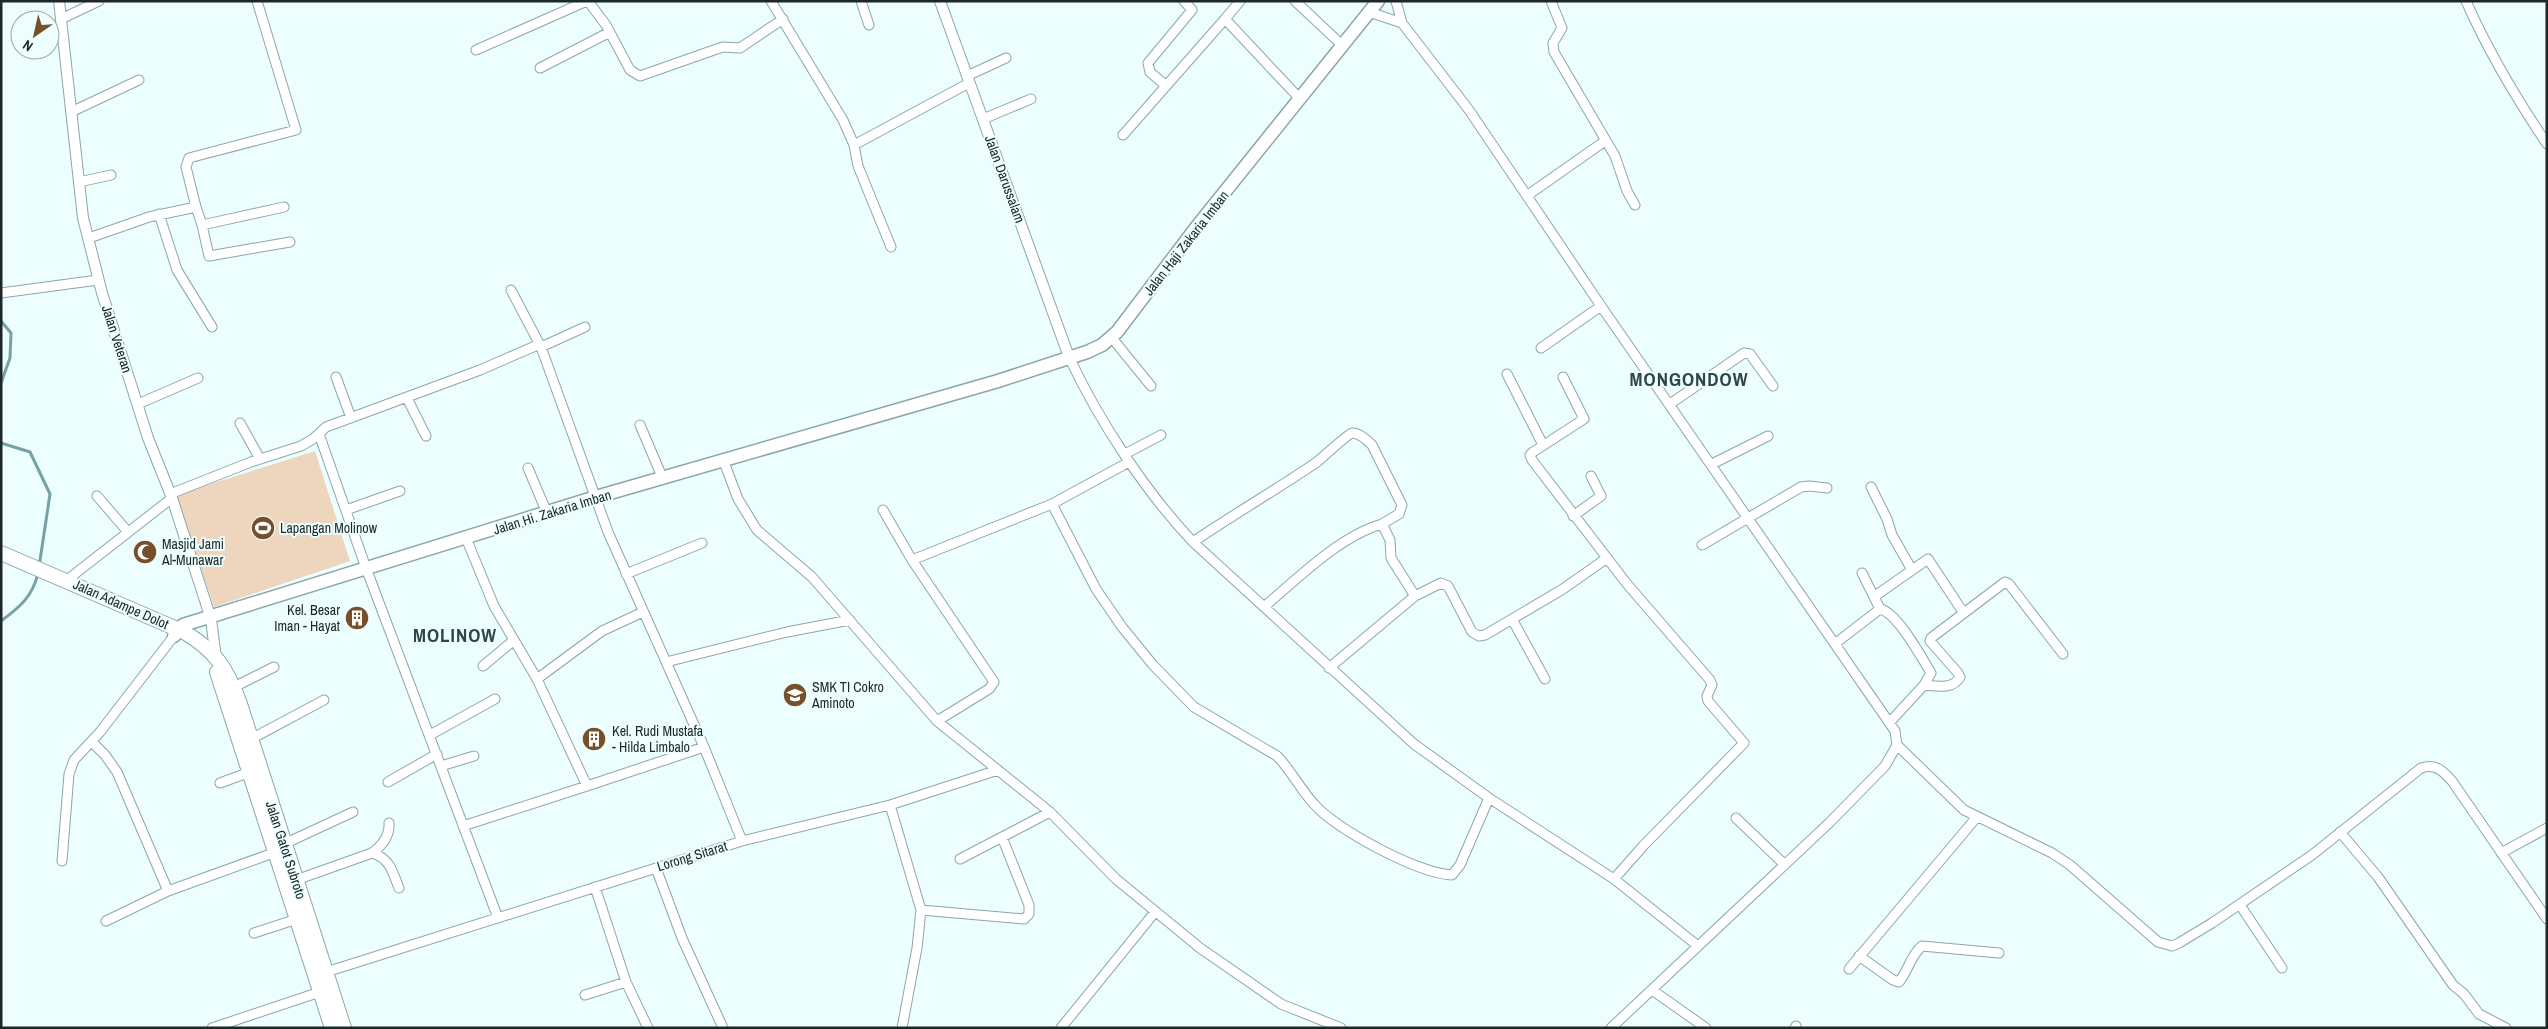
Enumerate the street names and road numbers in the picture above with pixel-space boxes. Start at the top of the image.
street label: Jalan Darussalam [981,133,1029,225]
street label: Jalan Haji Zakaria Imban [1139,187,1233,299]
street label: Jalan Veteran [98,303,136,375]
street label: Jalan Hi. Zakaria Imban [491,485,613,539]
street label: Jalan Adampe Dolot [70,575,172,633]
street label: Jalan Gatot Subroto [262,799,310,901]
street label: Lorong Sitarat [655,837,729,875]

